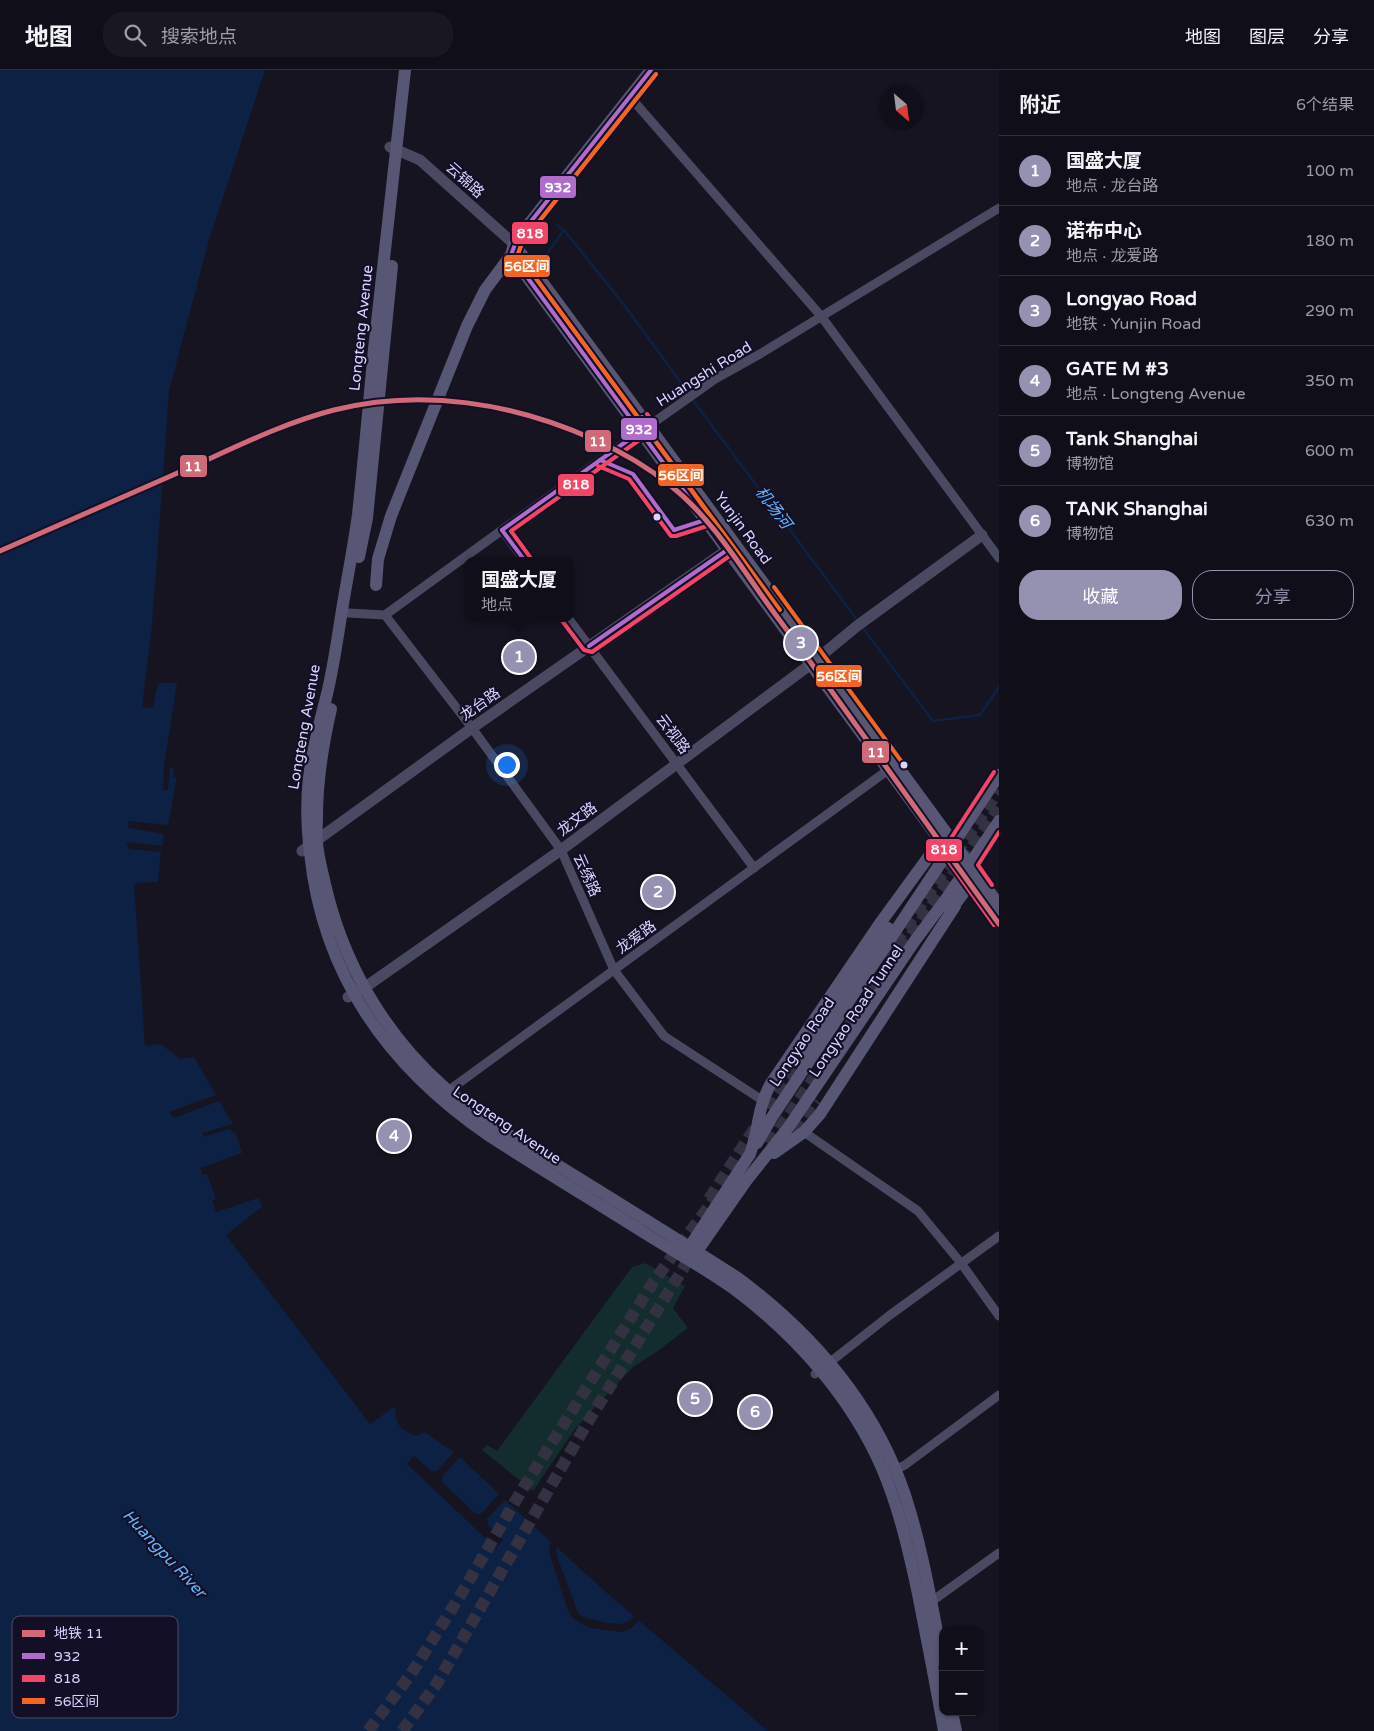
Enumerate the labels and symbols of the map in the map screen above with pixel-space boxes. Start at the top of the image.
north arrow [879,85,924,130]
street label: 云锦路 [442,158,488,202]
line badge: 932 [539,175,577,199]
text: 932 [545,179,571,196]
line badge: 818 [511,221,549,245]
text: 818 [517,225,543,242]
line badge: 56区间 [503,254,551,278]
text: 56区间 [504,258,550,275]
street label: Longteng Avenue [345,264,377,392]
street label: Huangshi Road [653,337,755,411]
line badge: 932 [620,417,658,441]
text: 932 [626,421,652,438]
line badge: 11 [584,429,612,453]
text: 11 [589,433,607,450]
line badge: 11 [179,454,208,478]
text: 11 [184,458,202,475]
line badge: 56区间 [657,463,705,487]
text: 56区间 [658,467,704,484]
line badge: 818 [557,473,595,497]
text: 818 [563,476,589,493]
water label: 机场河 [751,482,797,535]
street label: Yunjin Road [711,488,775,568]
unlabelled marker [652,512,662,522]
pin: 3 [785,624,817,662]
pin: 1 [503,638,535,676]
street label: Longteng Avenue [284,663,324,791]
line badge: 56区间 [815,664,863,688]
text: 56区间 [816,668,862,685]
street label: 龙台路 [456,684,504,724]
street label: 云视路 [652,711,694,757]
line badge: 11 [861,740,890,764]
text: 11 [867,744,885,761]
your location [494,752,520,778]
unlabelled marker [899,760,909,770]
street label: 龙文路 [554,798,600,840]
line badge: 818 [925,838,963,862]
text: 818 [931,841,957,858]
street label: 云绣路 [570,851,604,899]
pin: 2 [642,873,674,911]
street label: 龙爱路 [613,916,659,958]
street label: Longyao Road Tunnel [805,942,907,1080]
street label: Longyao Road [766,994,838,1090]
street label: Longteng Avenue [449,1082,565,1168]
pin: 4 [378,1117,410,1155]
pin: 5 [679,1380,711,1418]
pin: 6 [739,1393,771,1431]
water label: Huangpu River [118,1505,212,1603]
legend [12,1616,178,1718]
text: 地铁 11 [54,1625,103,1642]
text: 932 [54,1648,80,1665]
text: 818 [54,1670,81,1687]
text: 56区间 [54,1693,100,1710]

